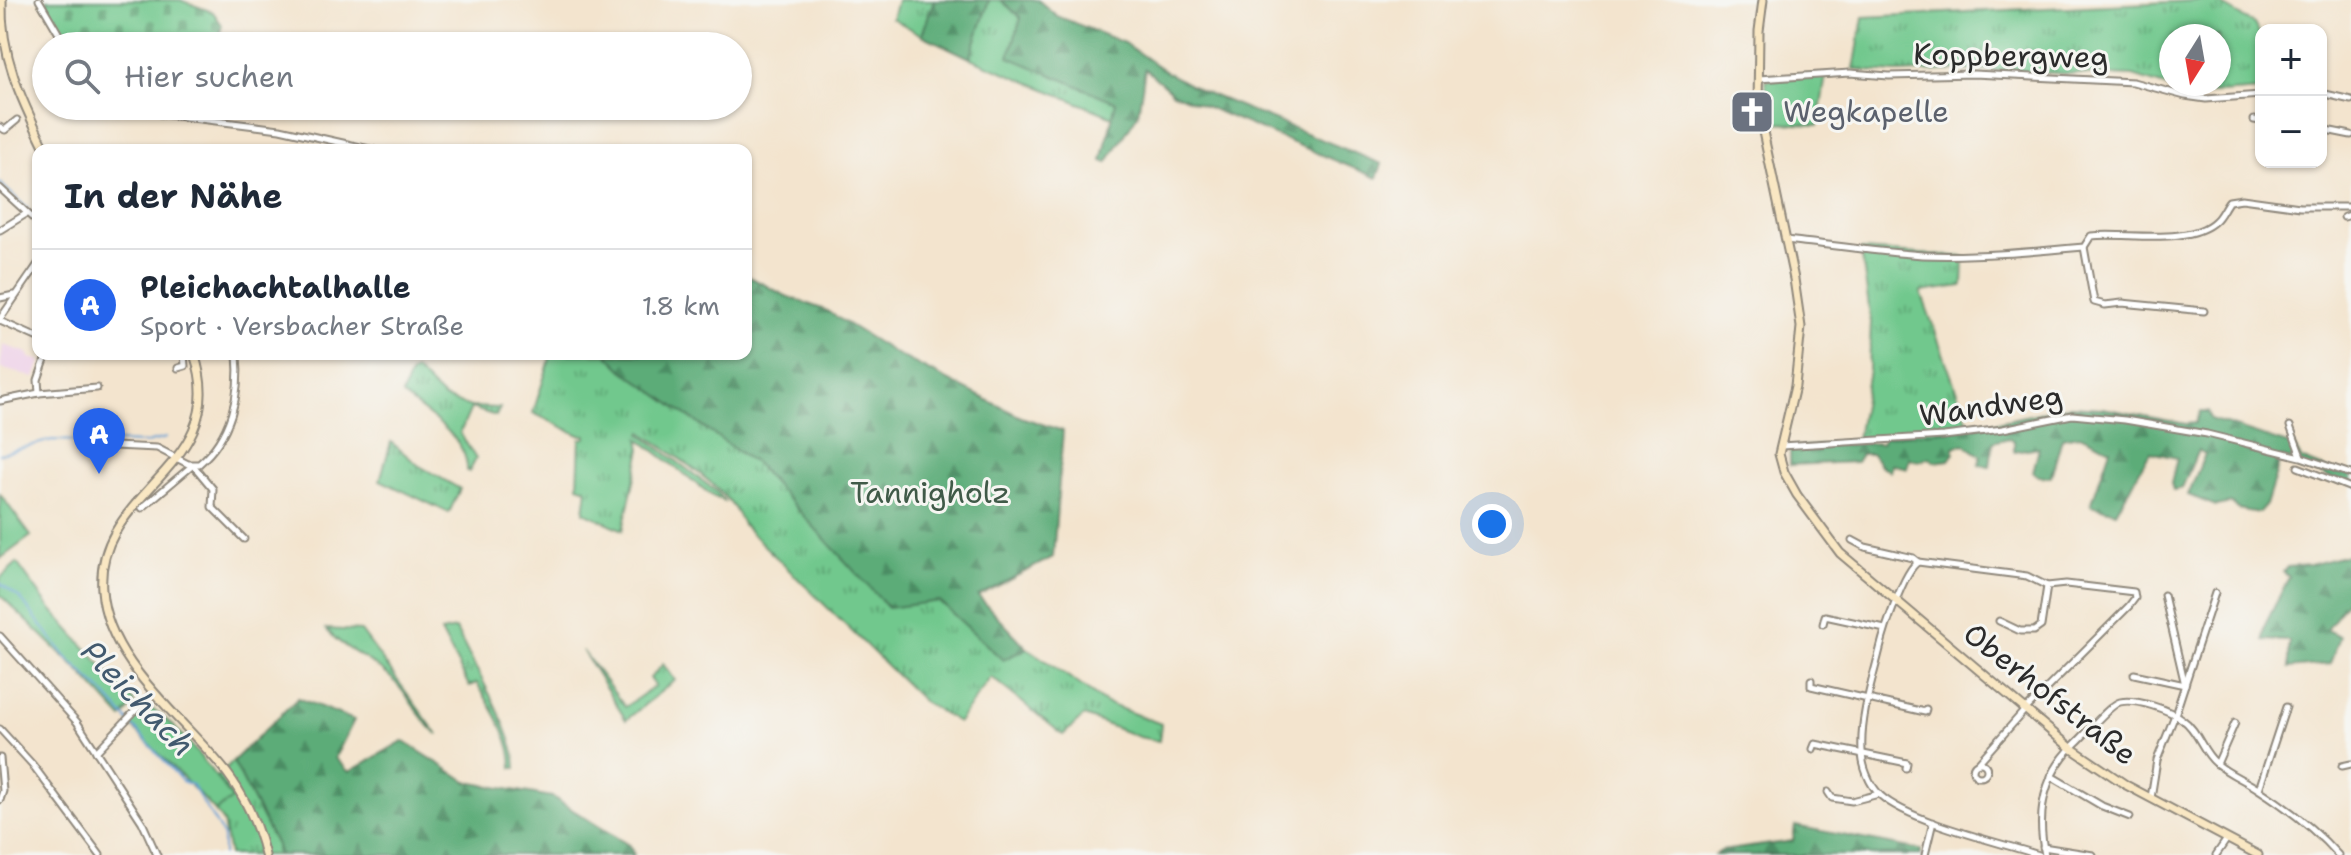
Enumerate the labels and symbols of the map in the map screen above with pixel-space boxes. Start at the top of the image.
north arrow [2159,24,2231,96]
street label: Koppbergweg [1913,33,2109,78]
church icon: Wegkapelle [1728,88,1776,136]
place label: Wegkapelle [1783,91,1949,132]
street label: Wandweg [1917,375,2065,436]
pin: A [73,408,125,474]
park label: Tannigholz [850,472,1010,513]
your location [1472,504,1512,544]
street label: Oberhofstraße [1955,613,2145,774]
water label: Pleichach [72,630,205,765]

